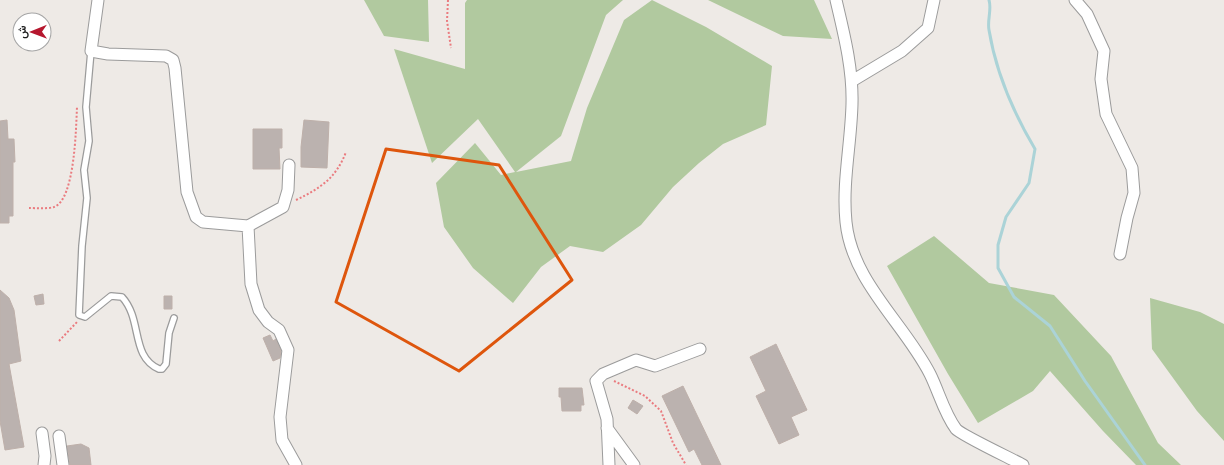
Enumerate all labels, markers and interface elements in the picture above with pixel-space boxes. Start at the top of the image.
north arrow [12,12,52,52]
text: ش [14,25,29,39]

